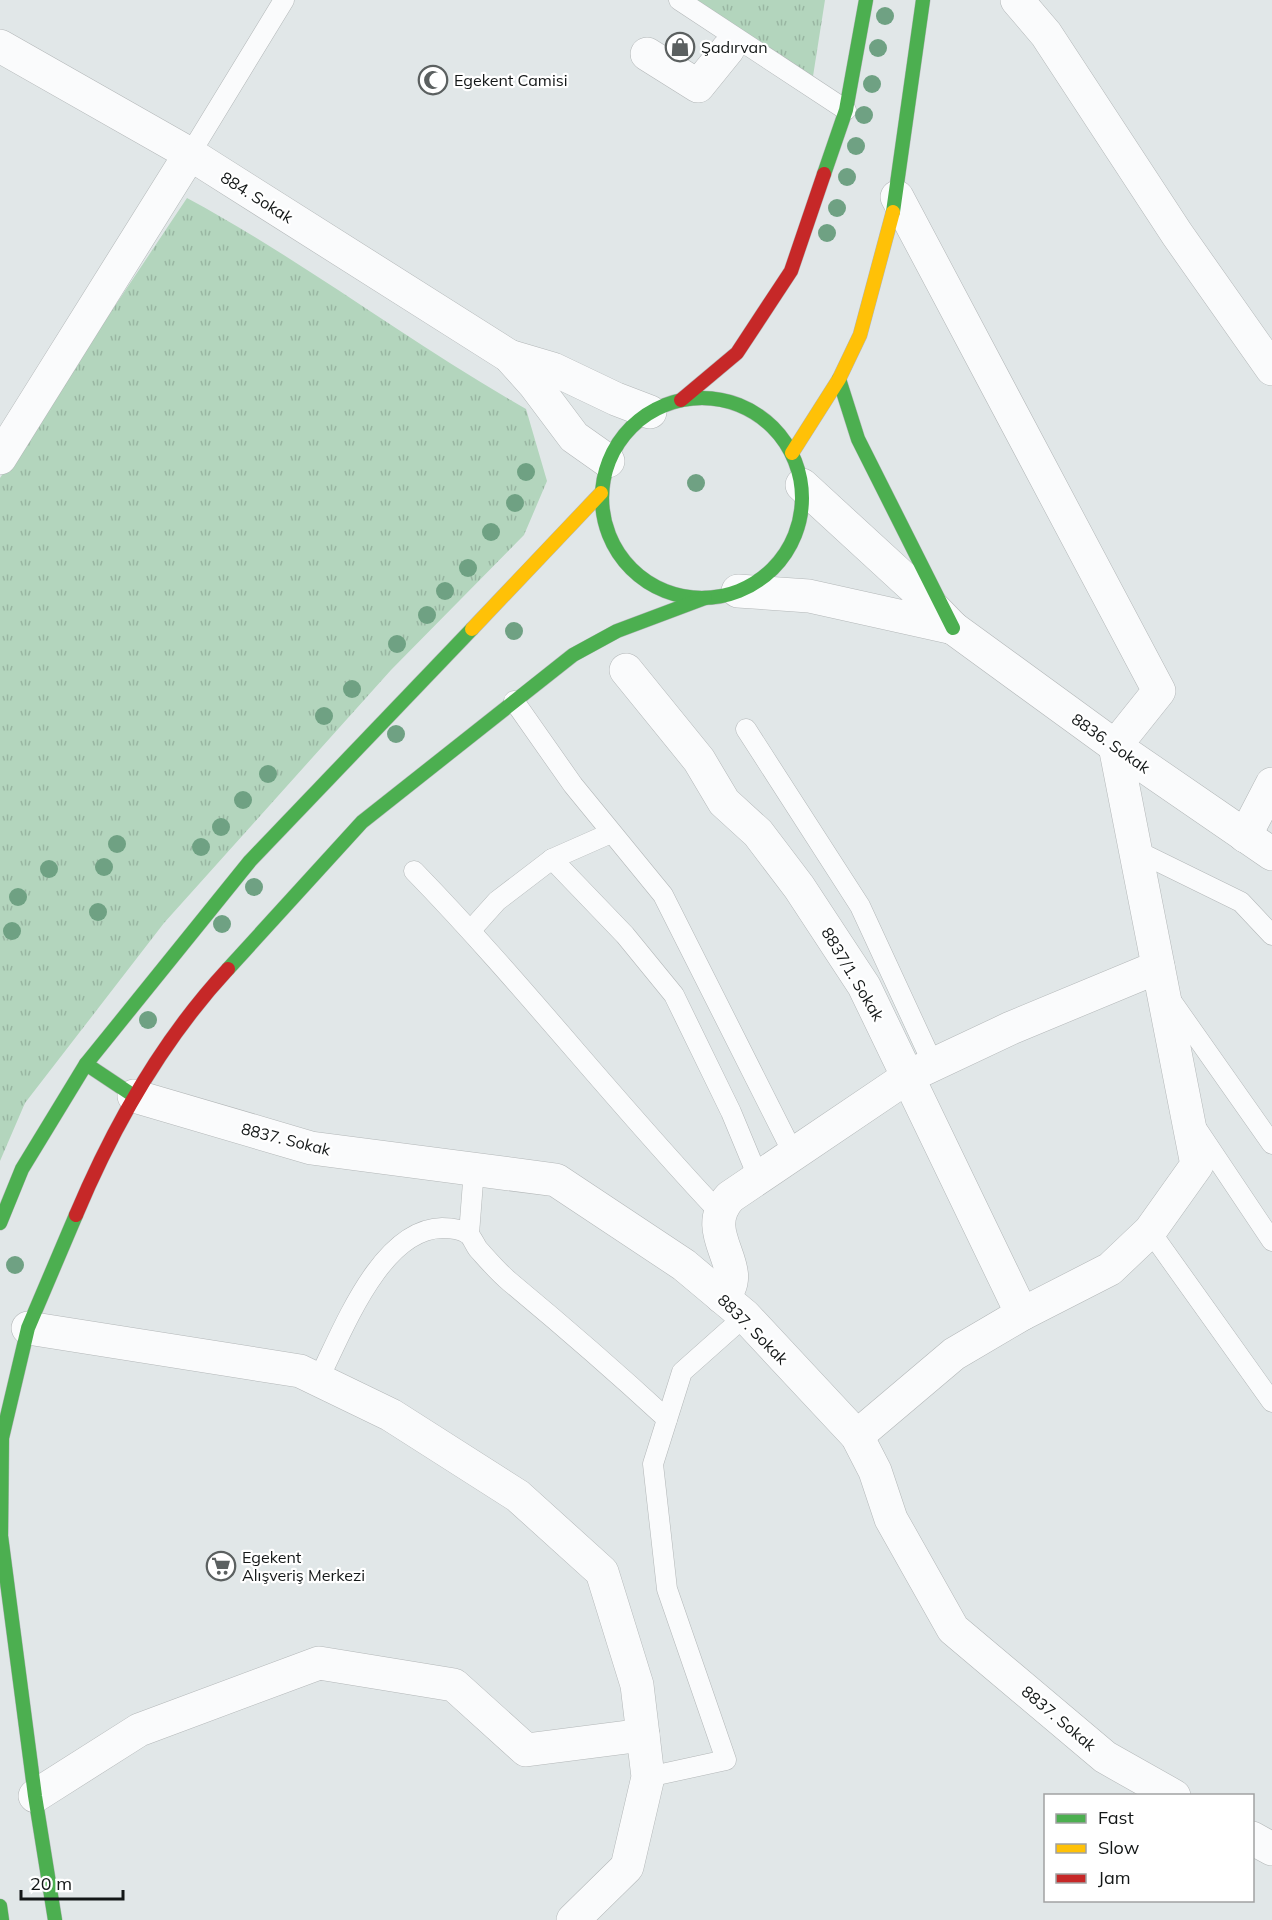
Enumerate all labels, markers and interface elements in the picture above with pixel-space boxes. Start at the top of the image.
shop icon: Şadırvan [664,31,696,63]
place label: Şadırvan [701,37,768,57]
mosque icon: Egekent Camisi [417,64,449,96]
place label: Egekent Camisi [454,70,567,90]
street label: 884. Sokak [217,167,298,228]
street label: 8836. Sokak [1068,709,1155,778]
street label: 8837/1. Sokak [817,924,889,1025]
street label: 8837. Sokak [239,1118,333,1160]
street label: 8837. Sokak [714,1290,793,1369]
place label: Egekent Alışveriş Merkezi [242,1547,365,1585]
supermarket icon: Egekent Alışveriş Merkezi [205,1550,237,1582]
street label: 8837. Sokak [1018,1681,1101,1755]
legend [1044,1794,1254,1902]
text: Fast [1098,1806,1134,1829]
text: Slow [1098,1836,1140,1859]
scale bar [21,1863,123,1901]
text: Jam [1098,1866,1131,1889]
text: 20 m [30,1872,72,1895]

